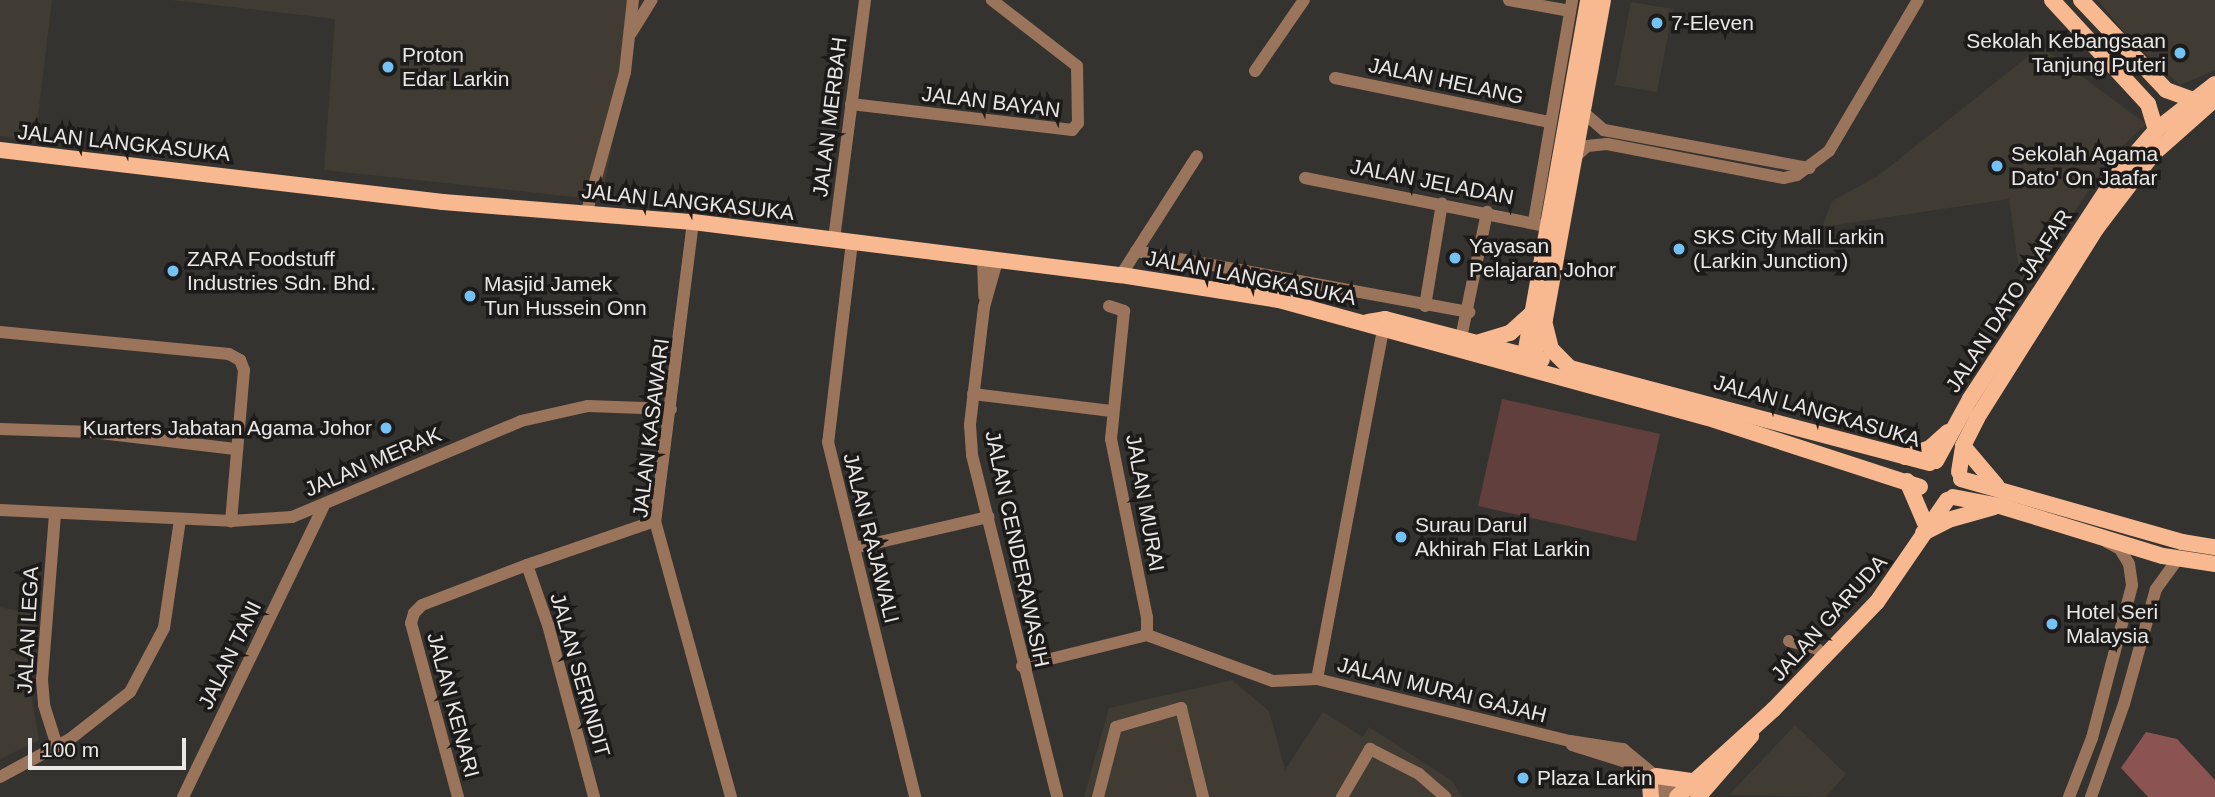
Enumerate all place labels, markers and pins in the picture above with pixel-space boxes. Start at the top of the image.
place label: 7-Eleven [1671,10,1754,36]
marker: 7-Eleven [1649,15,1665,31]
place label: Sekolah Kebangsaan Tanjung Puteri [1966,28,2166,78]
place label: Proton Edar Larkin [402,42,509,92]
marker: Sekolah Kebangsaan Tanjung Puteri [2172,45,2188,61]
marker: Proton Edar Larkin [380,59,396,75]
place label: Sekolah Agama Dato' On Jaafar [2011,141,2159,191]
marker: Sekolah Agama Dato' On Jaafar [1989,158,2005,174]
place label: SKS City Mall Larkin (Larkin Junction) [1693,224,1884,274]
place label: Yayasan Pelajaran Johor [1469,233,1616,283]
marker: SKS City Mall Larkin (Larkin Junction) [1671,241,1687,257]
place label: ZARA Foodstuff Industries Sdn. Bhd. [187,246,376,296]
marker: Yayasan Pelajaran Johor [1447,250,1463,266]
marker: ZARA Foodstuff Industries Sdn. Bhd. [165,263,181,279]
place label: Masjid Jamek Tun Hussein Onn [484,271,647,321]
marker: Masjid Jamek Tun Hussein Onn [462,288,478,304]
place label: Kuarters Jabatan Agama Johor [81,415,372,441]
marker: Kuarters Jabatan Agama Johor [378,420,394,436]
place label: Surau Darul Akhirah Flat Larkin [1415,512,1590,562]
marker: Surau Darul Akhirah Flat Larkin [1393,529,1409,545]
place label: Hotel Seri Malaysia [2066,599,2158,649]
marker: Hotel Seri Malaysia [2044,616,2060,632]
place label: Plaza Larkin [1537,765,1653,791]
marker: Plaza Larkin [1515,770,1531,786]

